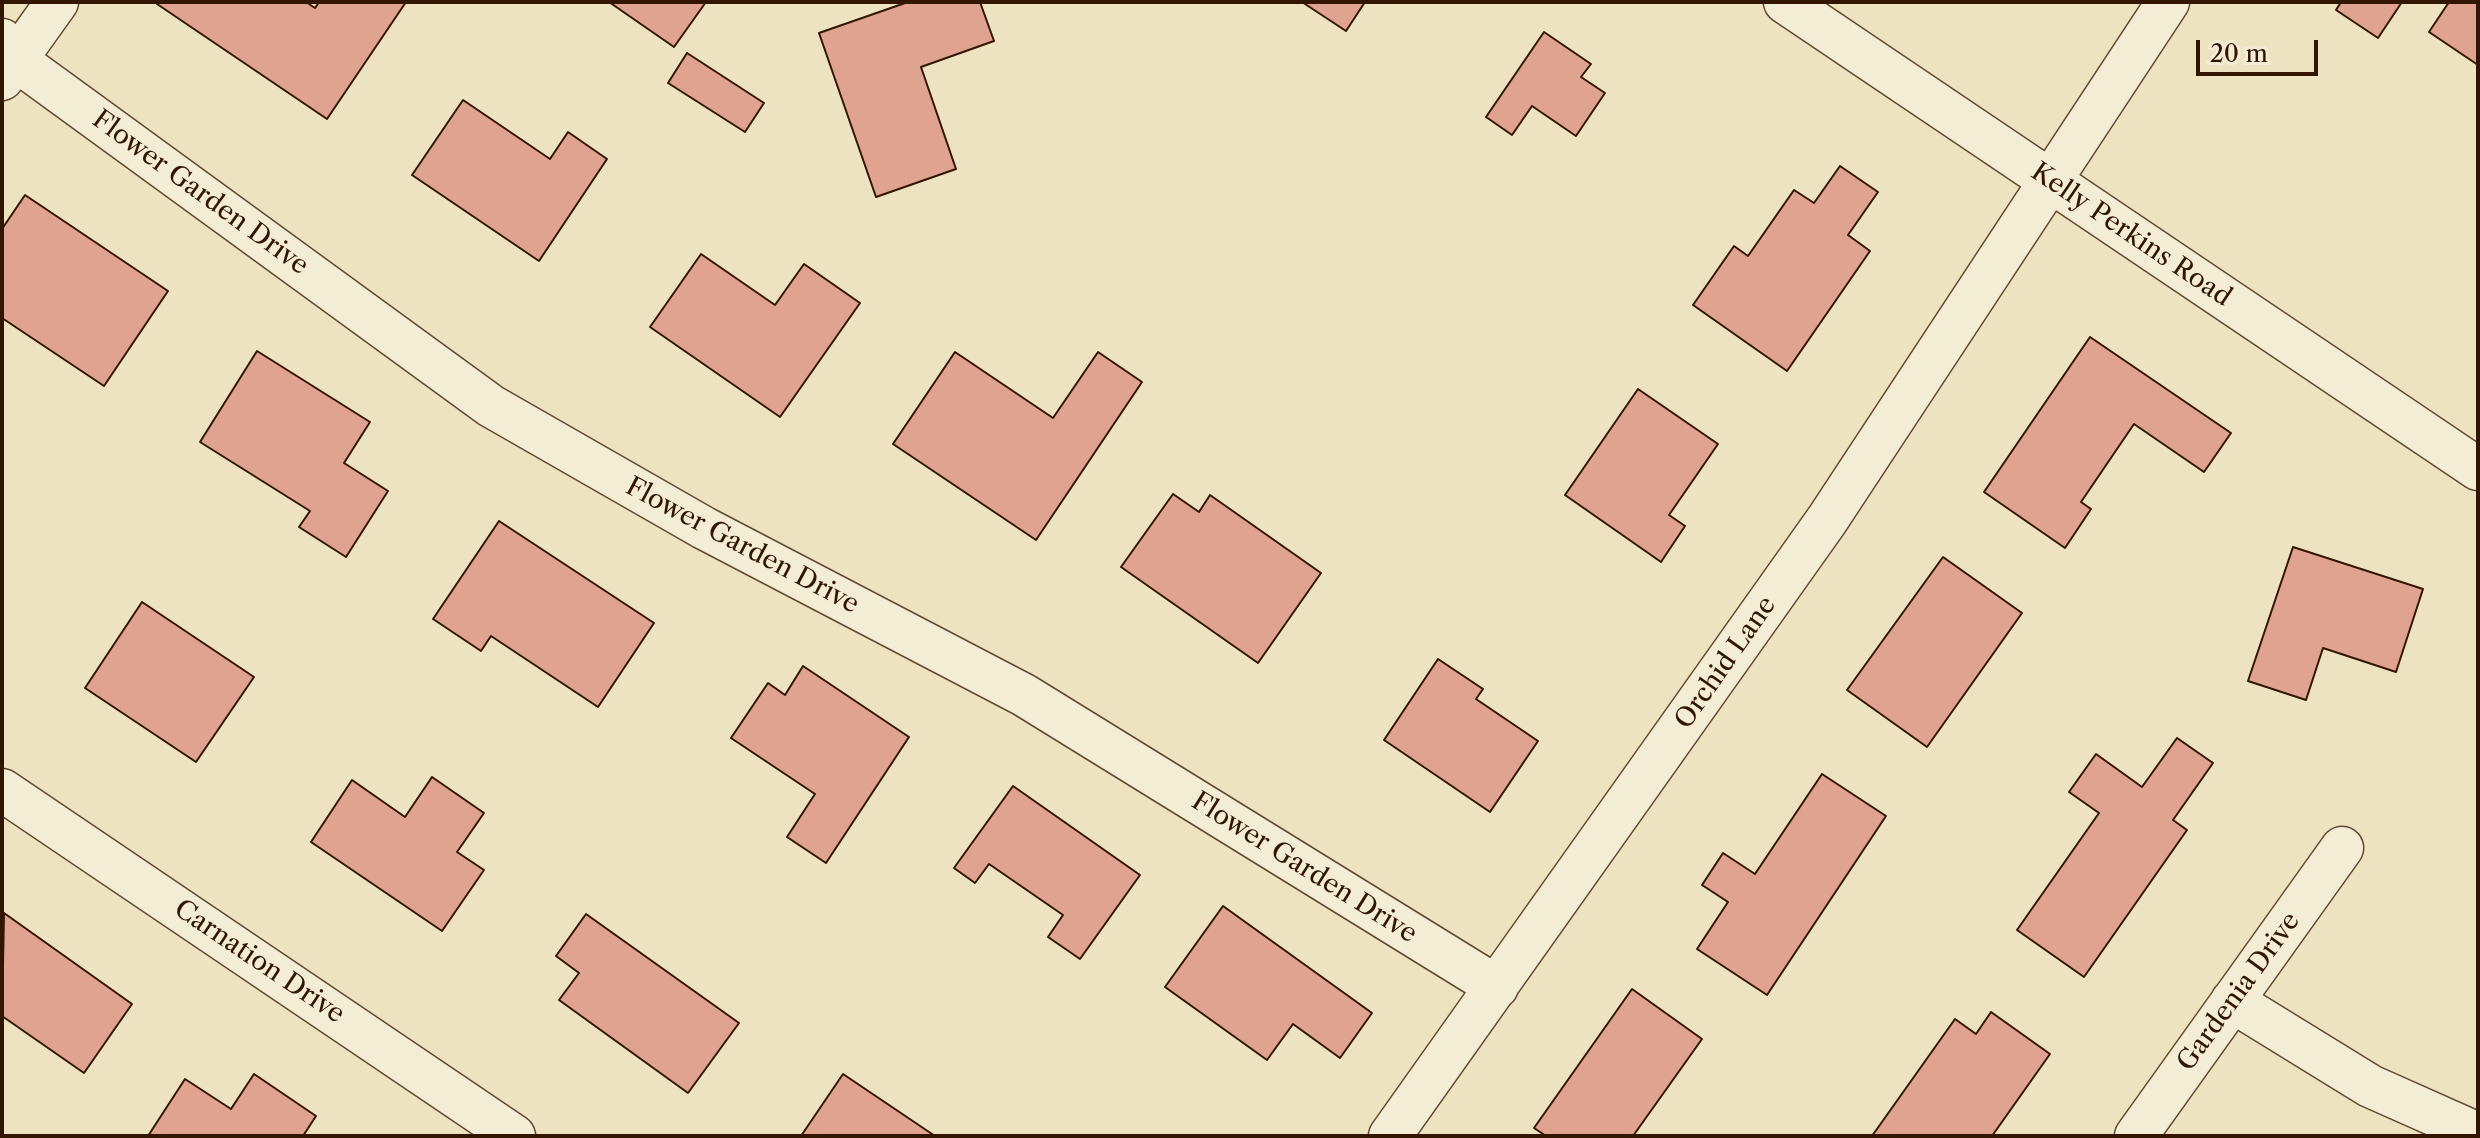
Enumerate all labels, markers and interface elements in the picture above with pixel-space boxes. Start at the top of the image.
scale bar [2200,24,2322,74]
text: 20 m [2210,39,2268,68]
street label: Flower Garden Drive [86,104,314,282]
street label: Kelly Perkins Road [2025,156,2237,314]
street label: Flower Garden Drive [620,471,864,621]
street label: Orchid Lane [1669,591,1783,735]
street label: Flower Garden Drive [1186,786,1422,950]
street label: Carnation Drive [168,894,350,1030]
street label: Gardenia Drive [2171,907,2307,1077]

